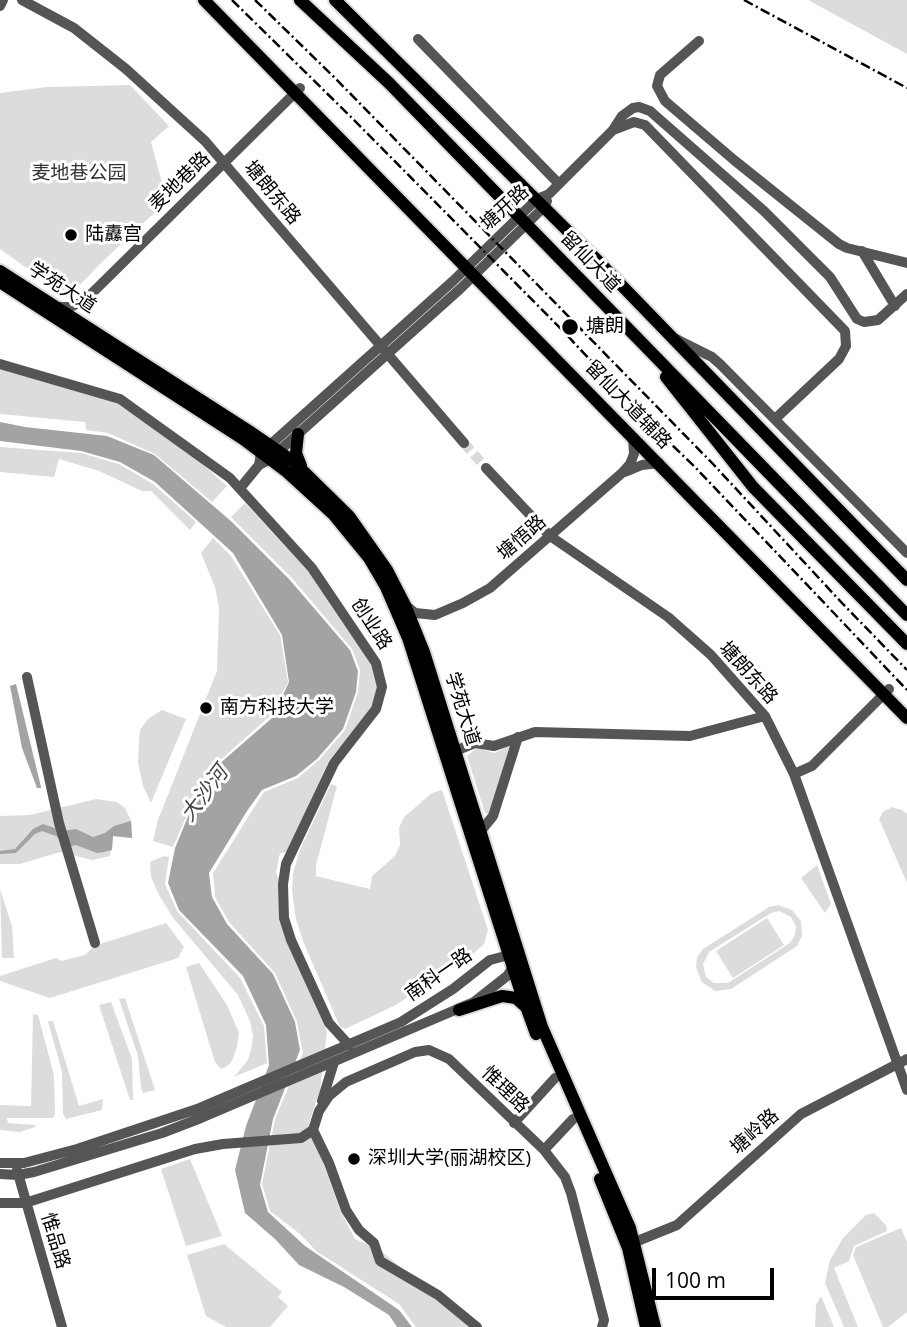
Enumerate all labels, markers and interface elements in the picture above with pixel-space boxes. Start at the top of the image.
street label: 麦地巷路 [145,147,215,217]
street label: 塘朗东路 [239,157,305,229]
park label: 麦地巷公园 [32,163,126,185]
street label: 塘开路 [476,180,534,236]
place label: 陆纛宫 [85,224,142,246]
marker: 陆纛宫 [63,227,79,243]
street label: 留仙大道 [555,227,625,297]
street label: 学苑大道 [24,258,100,318]
place label: 塘朗 [586,316,624,338]
marker: 塘朗 [560,317,580,337]
street label: 留仙大道辅路 [580,356,676,454]
street label: 塘悟路 [493,511,551,565]
street label: 创业路 [346,594,396,654]
street label: 塘朗东路 [714,637,782,709]
street label: 学苑大道 [440,669,484,749]
place label: 南方科技大学 [220,697,334,719]
marker: 南方科技大学 [198,700,214,716]
water label: 大沙河 [176,761,234,827]
street label: 南科一路 [401,944,477,1006]
street label: 惟理路 [477,1062,533,1118]
street label: 塘岭路 [726,1104,784,1160]
place label: 深圳大学(丽湖校区) [368,1148,531,1170]
marker: 深圳大学(丽湖校区) [346,1151,362,1167]
street label: 惟品路 [36,1210,74,1272]
scale bar [655,1254,778,1298]
text: 100 m [665,1266,726,1294]

